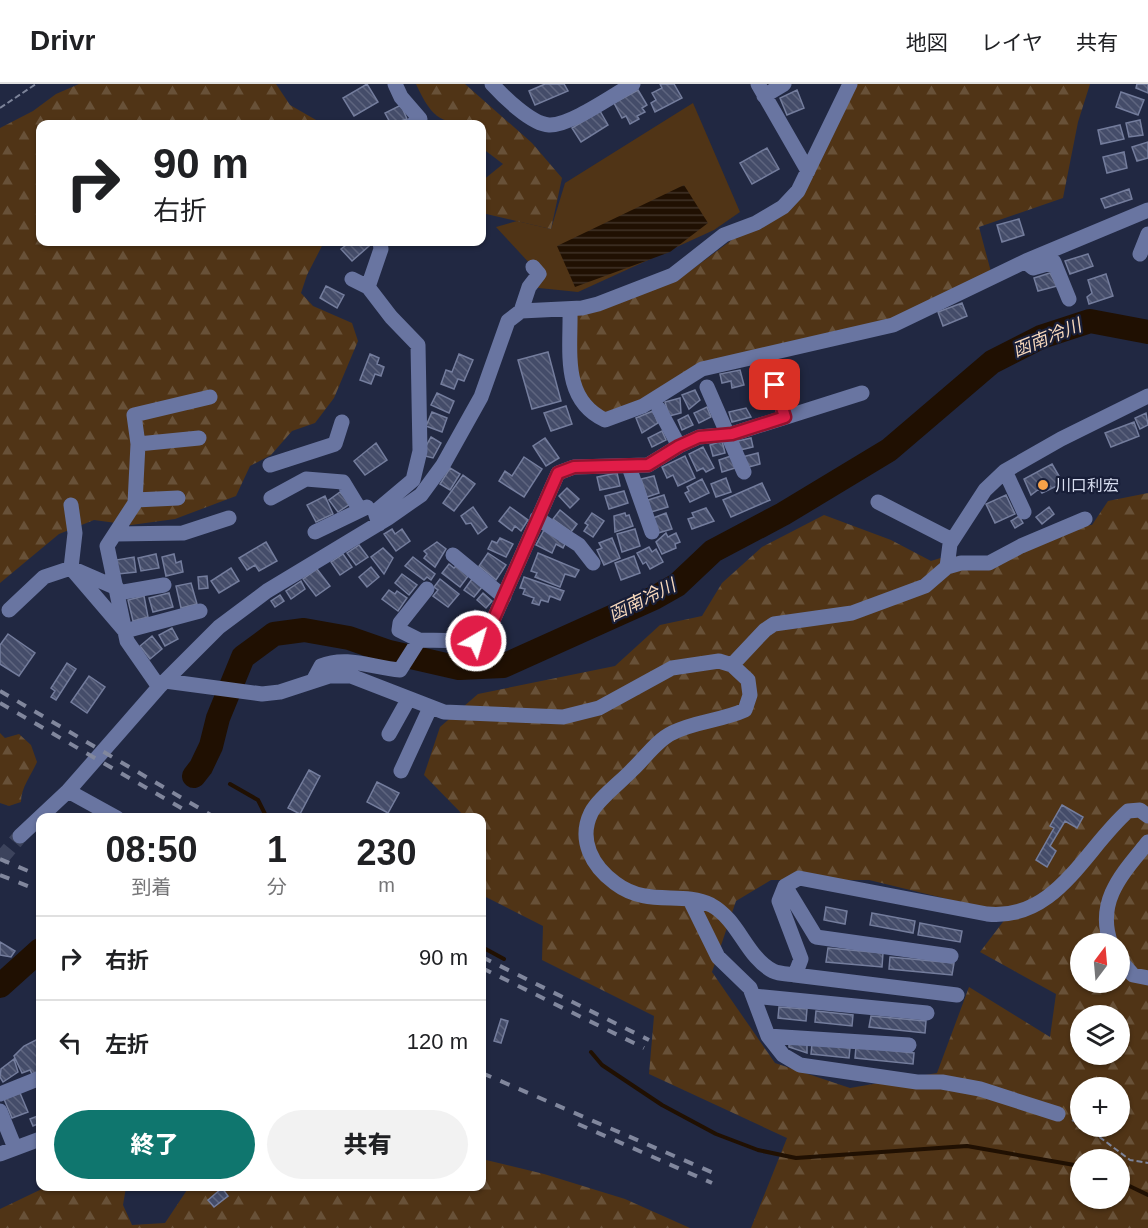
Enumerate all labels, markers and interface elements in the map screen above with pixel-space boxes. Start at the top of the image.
text: Drivr [30,25,95,56]
text: 地図 [906,31,948,54]
text: レイヤ [981,31,1043,54]
text: 共有 [1076,31,1118,54]
text: 90 m [153,140,249,187]
icon: right [54,144,132,222]
text: 右折 [153,196,207,226]
water label: 函南冷川 [1010,314,1086,361]
pin [749,359,800,410]
icon: arrive [758,368,791,401]
place label: 川口利宏 [1055,477,1119,494]
marker: 川口利宏 [1036,478,1050,492]
water label: 函南冷川 [605,574,681,625]
position arrow [444,609,508,673]
text: 08:50 [105,829,198,870]
text: 1 [267,829,287,870]
text: 230 [356,832,417,873]
text: m [378,874,395,896]
text: 到着 [131,876,171,898]
text: 分 [267,876,287,898]
north arrow [1070,933,1130,993]
map controls [1070,933,1130,1209]
icon: right [54,942,87,975]
text: 90 m [419,945,468,970]
text: 右折 [105,948,149,973]
button: layers [1070,1005,1130,1065]
icon: left [54,1026,87,1059]
text: 120 m [407,1029,468,1054]
text: 左折 [105,1032,149,1057]
button: + [1070,1077,1130,1137]
button: 終了 [54,1110,255,1179]
button: 共有 [267,1110,468,1179]
button: − [1070,1149,1130,1209]

